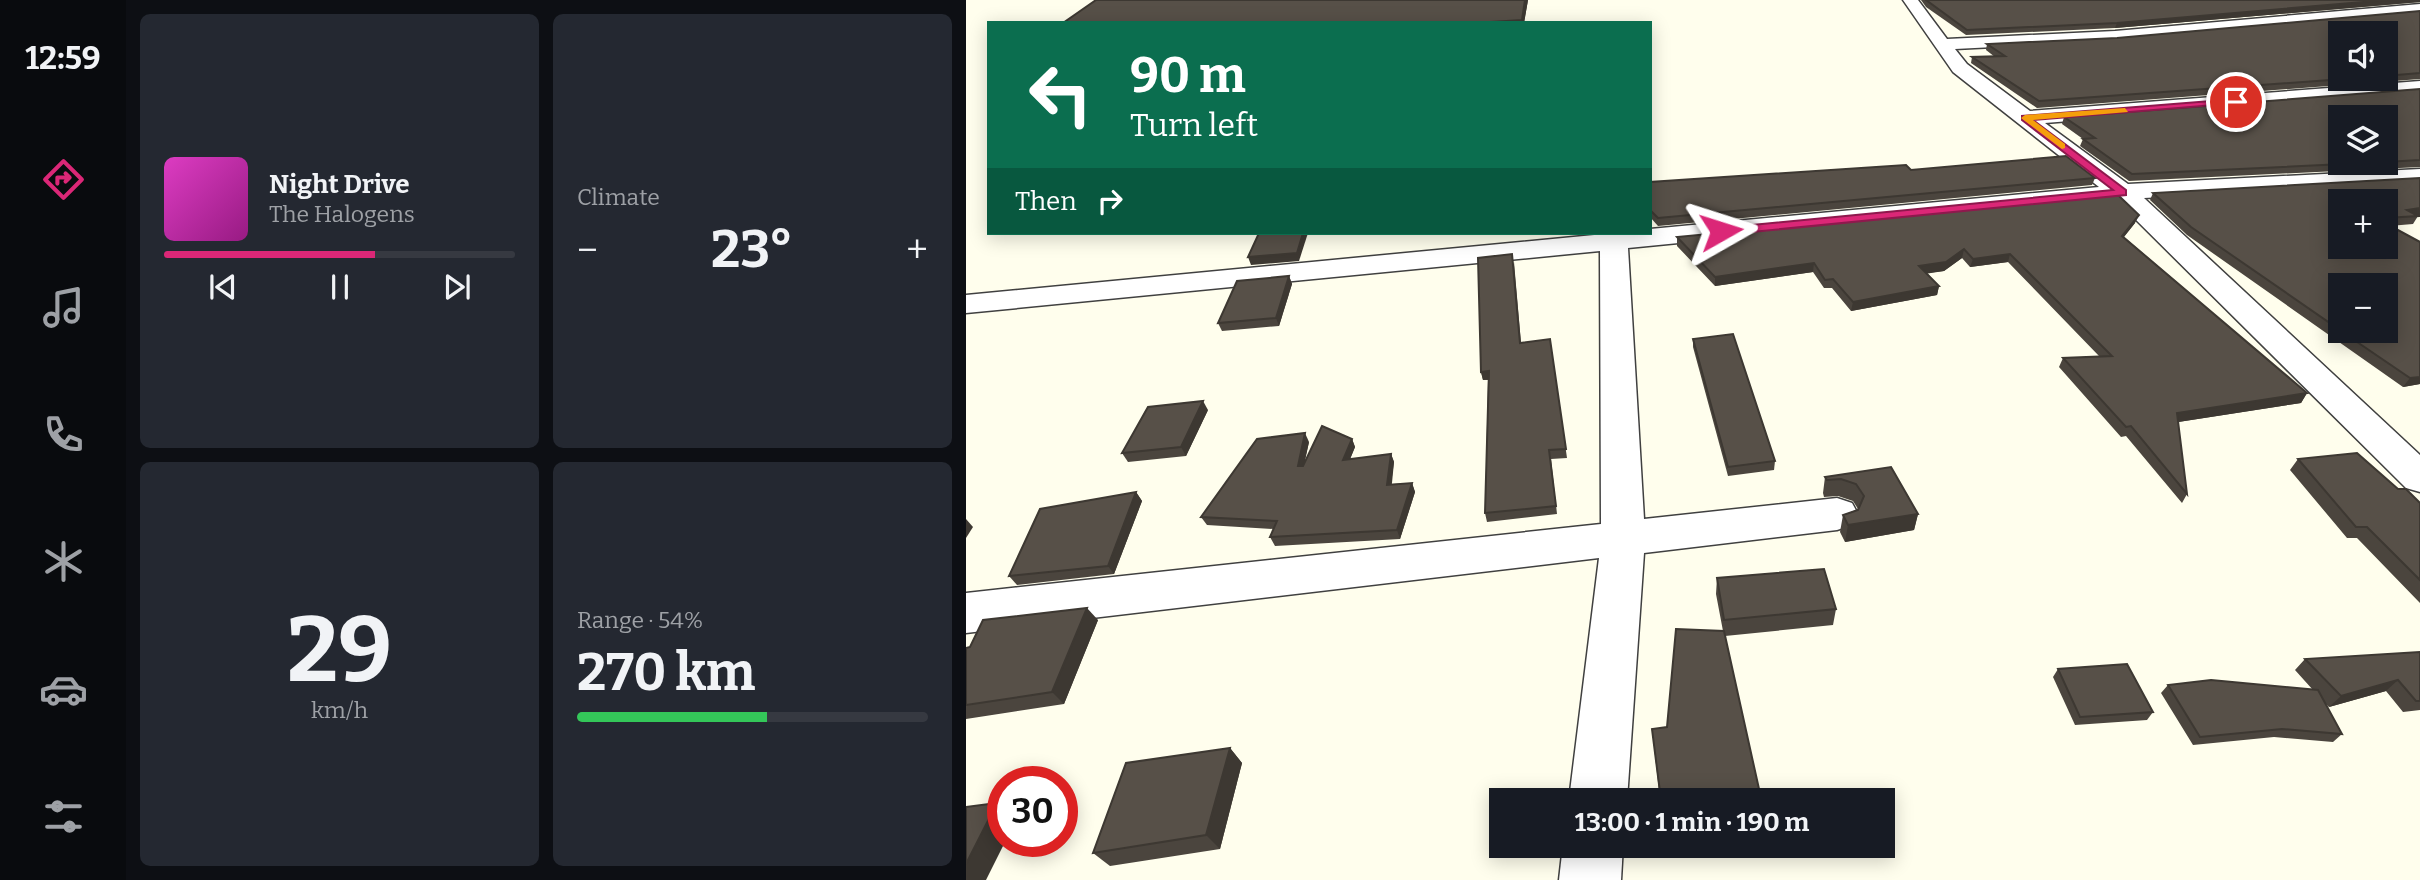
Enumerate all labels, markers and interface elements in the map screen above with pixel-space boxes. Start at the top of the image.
map controls [2328,21,2398,343]
button: sound [2328,21,2398,91]
text: 12:59 [25,39,101,77]
text: 90 m [1130,46,1246,105]
icon: left [1015,49,1106,140]
pin [2206,72,2266,132]
icon: arrive [2217,83,2255,121]
button: layers [2328,105,2398,175]
text: Turn left [1130,106,1258,144]
icon: directions [39,155,88,204]
text: Night Drive [269,169,410,200]
icon: right [1091,182,1129,220]
text: Climate [577,183,660,211]
text: Then [1015,186,1077,217]
button: + [2328,189,2398,259]
position arrow [1684,194,1758,268]
text: The Halogens [269,200,415,228]
text: 23° [711,218,793,281]
text: − [577,227,598,273]
text: + [906,227,928,273]
icon: previous [204,268,242,306]
icon: pause [321,268,359,306]
icon: next [438,268,476,306]
button: − [2328,273,2398,343]
icon: music [39,283,88,332]
icon: phone [39,410,88,459]
icon: climate [39,537,88,586]
text: 29 [287,596,392,705]
text: Range · 54% [577,606,703,634]
text: 270 km [577,641,755,704]
icon: car [39,665,88,714]
text: km/h [311,696,368,724]
speed limit sign: 30 [987,766,1078,857]
icon: filters [39,792,88,841]
text: 13:00 · 1 min · 190 m [1575,807,1809,838]

